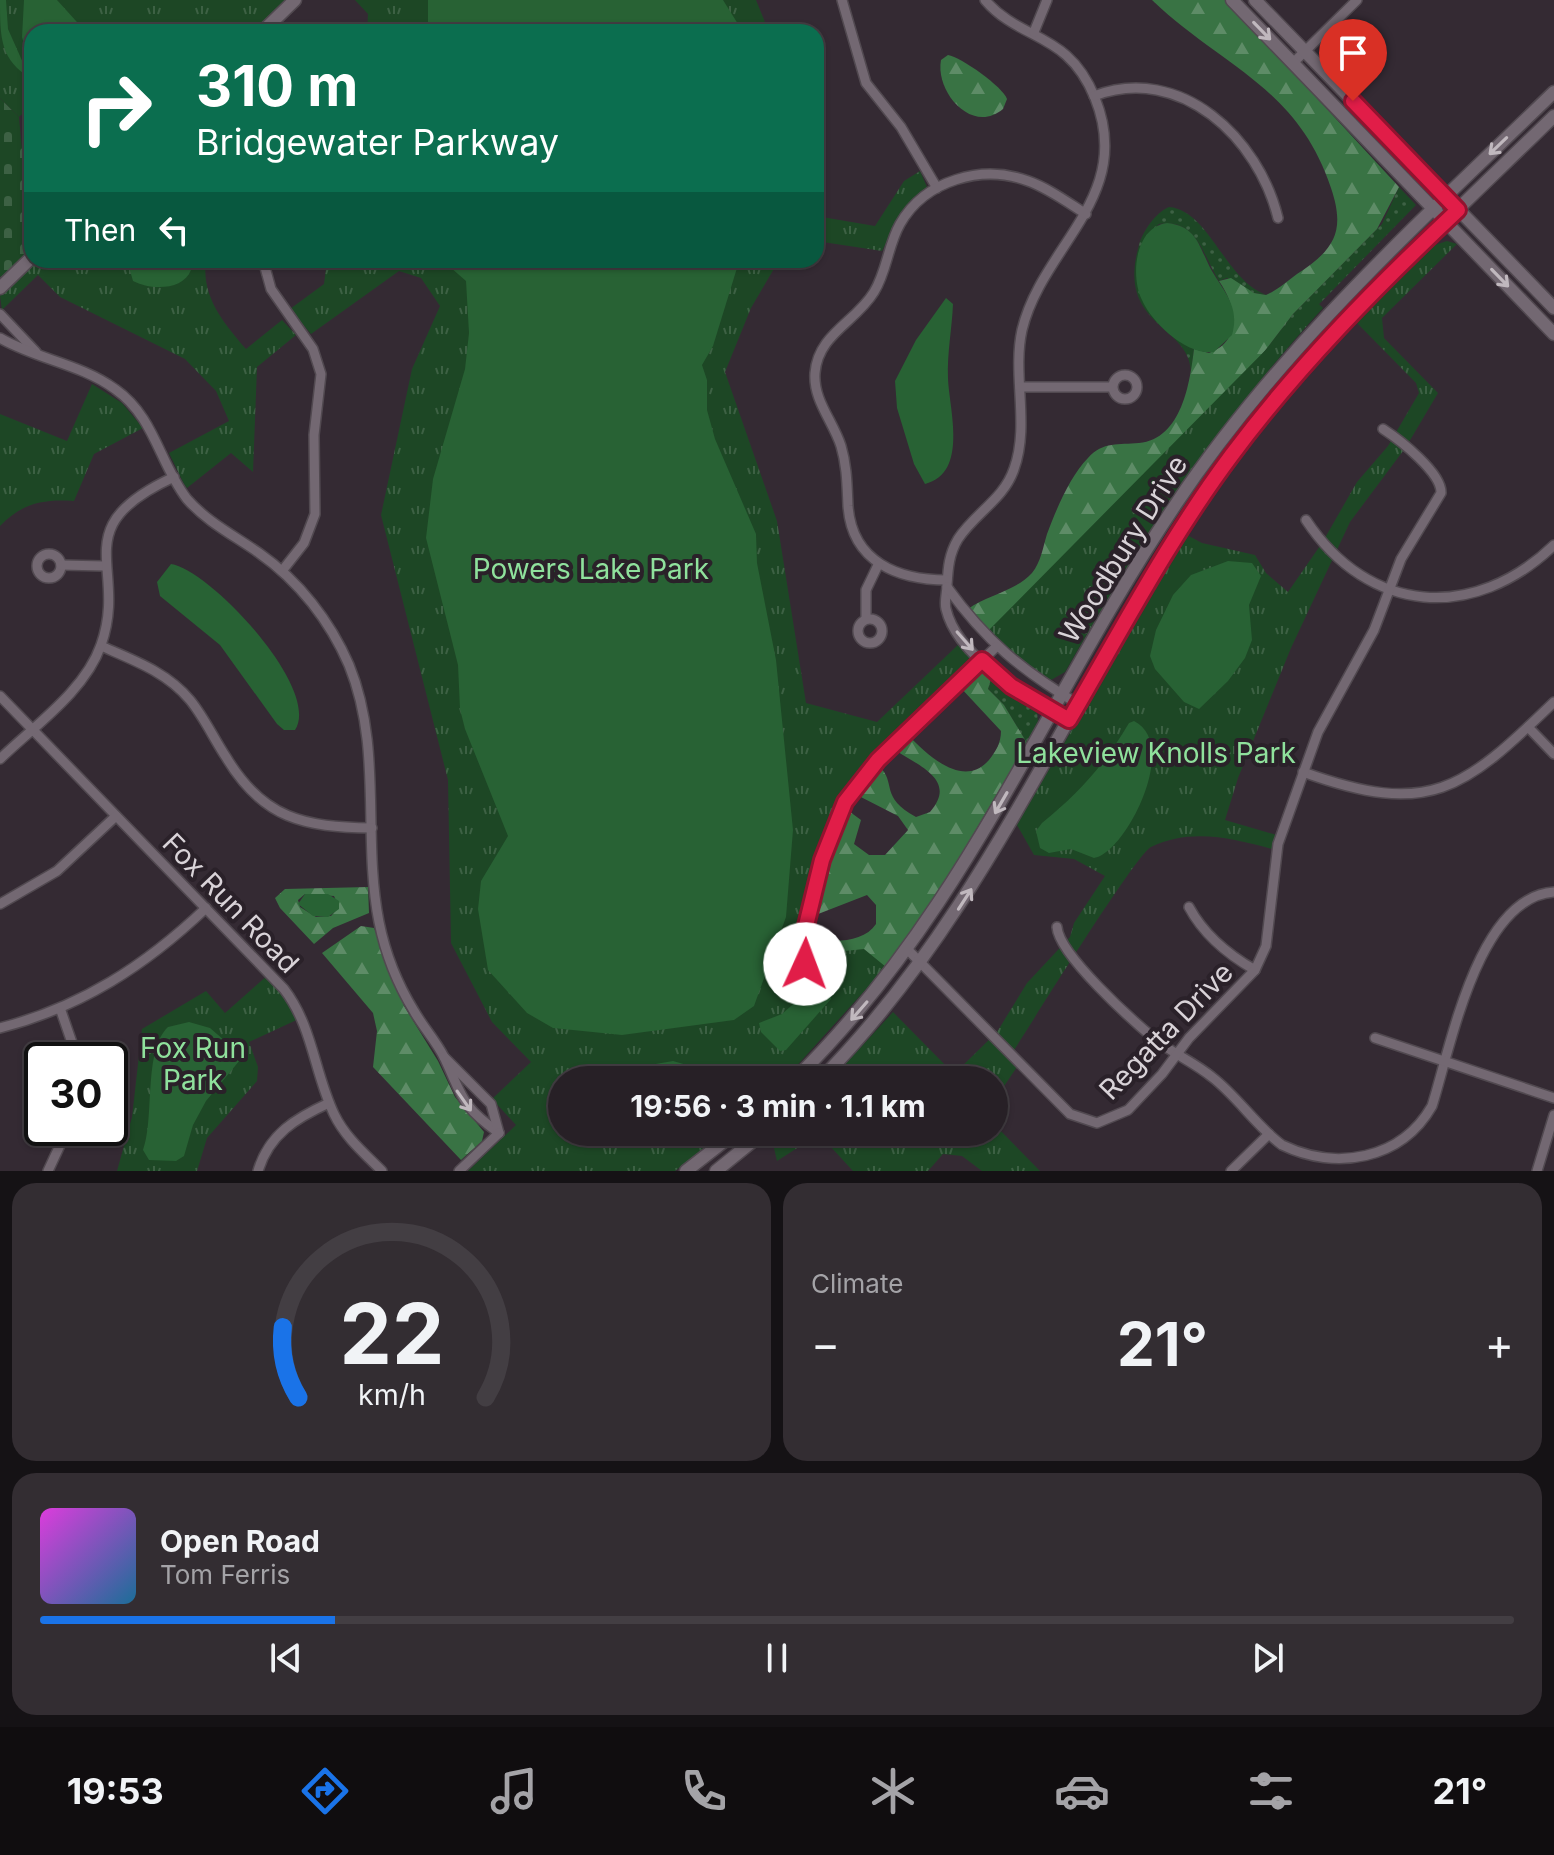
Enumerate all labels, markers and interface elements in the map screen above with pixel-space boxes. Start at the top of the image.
pin [1319,19,1387,101]
one-way arrow [1252,21,1271,40]
icon: arrive [1331,31,1375,75]
text: 310 m [196,52,358,120]
icon: right [64,56,168,160]
text: Bridgewater Parkway [196,120,559,164]
one-way arrow [1489,136,1508,155]
icon: left [152,208,196,252]
text: Then [64,212,136,248]
one-way arrow [1490,268,1509,288]
street label: Woodbury Drive [1052,449,1194,649]
park label: Powers Lake Park [473,552,709,586]
one-way arrow [956,630,974,650]
park label: Lakeview Knolls Park [1016,736,1296,770]
one-way arrow [993,791,1009,814]
street label: Fox Run Road [156,826,306,980]
one-way arrow [958,888,974,911]
position arrow [763,922,847,1006]
street label: Regatta Drive [1092,955,1240,1107]
one-way arrow [851,1000,869,1021]
park label: Fox Run Park [140,1031,246,1097]
speed limit sign: 30 [24,1042,128,1146]
text: 19:56 · 3 min · 1.1 km [630,1088,926,1124]
one-way arrow [456,1089,472,1111]
text: Climate [811,1268,903,1299]
text: 22 [339,1283,444,1384]
text: 21° [1117,1308,1208,1380]
text: − [811,1317,840,1371]
text: + [1485,1317,1514,1371]
text: km/h [358,1377,425,1412]
text: Open Road [160,1523,320,1559]
text: Tom Ferris [160,1559,290,1590]
icon: previous [264,1636,308,1680]
icon: pause [755,1636,799,1680]
icon: next [1246,1636,1290,1680]
icon: directions [297,1763,353,1819]
icon: music [486,1763,542,1819]
icon: phone [676,1763,732,1819]
icon: climate [865,1763,921,1819]
icon: car [1054,1763,1110,1819]
icon: filters [1243,1763,1299,1819]
text: 19:53 [67,1769,164,1813]
text: 21° [1433,1769,1487,1813]

